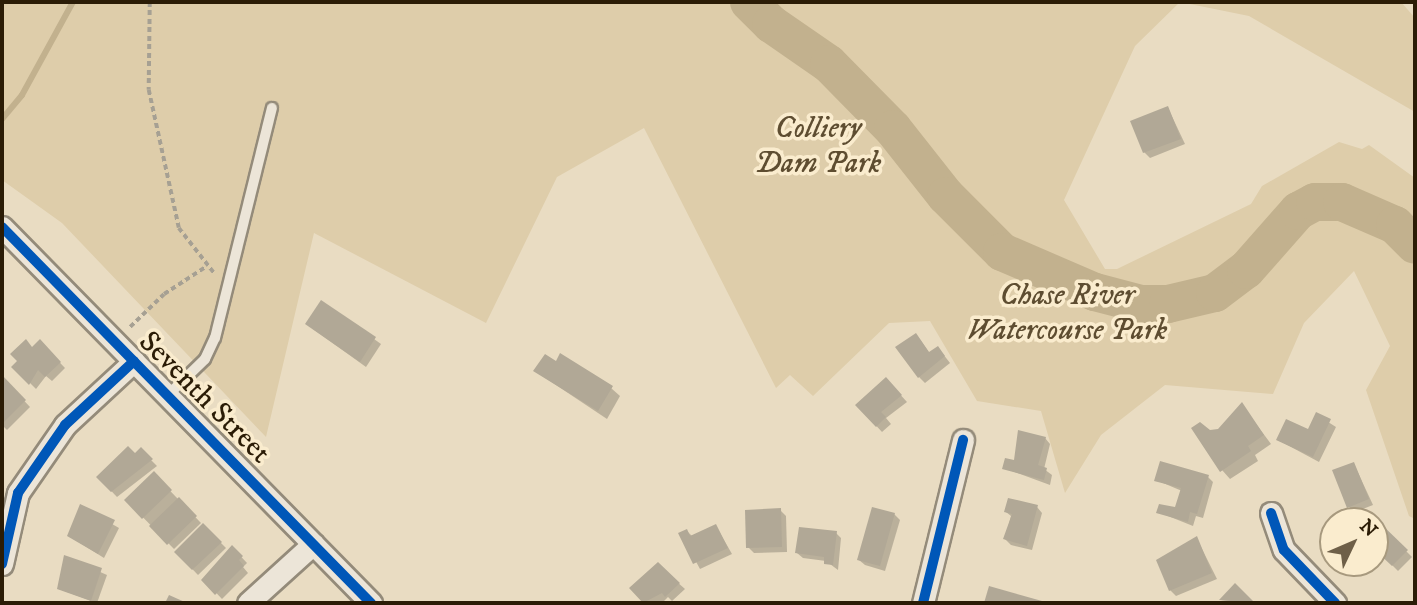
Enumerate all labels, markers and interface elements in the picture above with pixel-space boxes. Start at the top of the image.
park label: Colliery Dam Park [755,111,881,182]
park label: Chase River Watercourse Park [967,278,1167,348]
street label: Seventh Street [130,324,278,472]
north arrow [1319,507,1389,577]
text: N [1354,515,1382,542]

